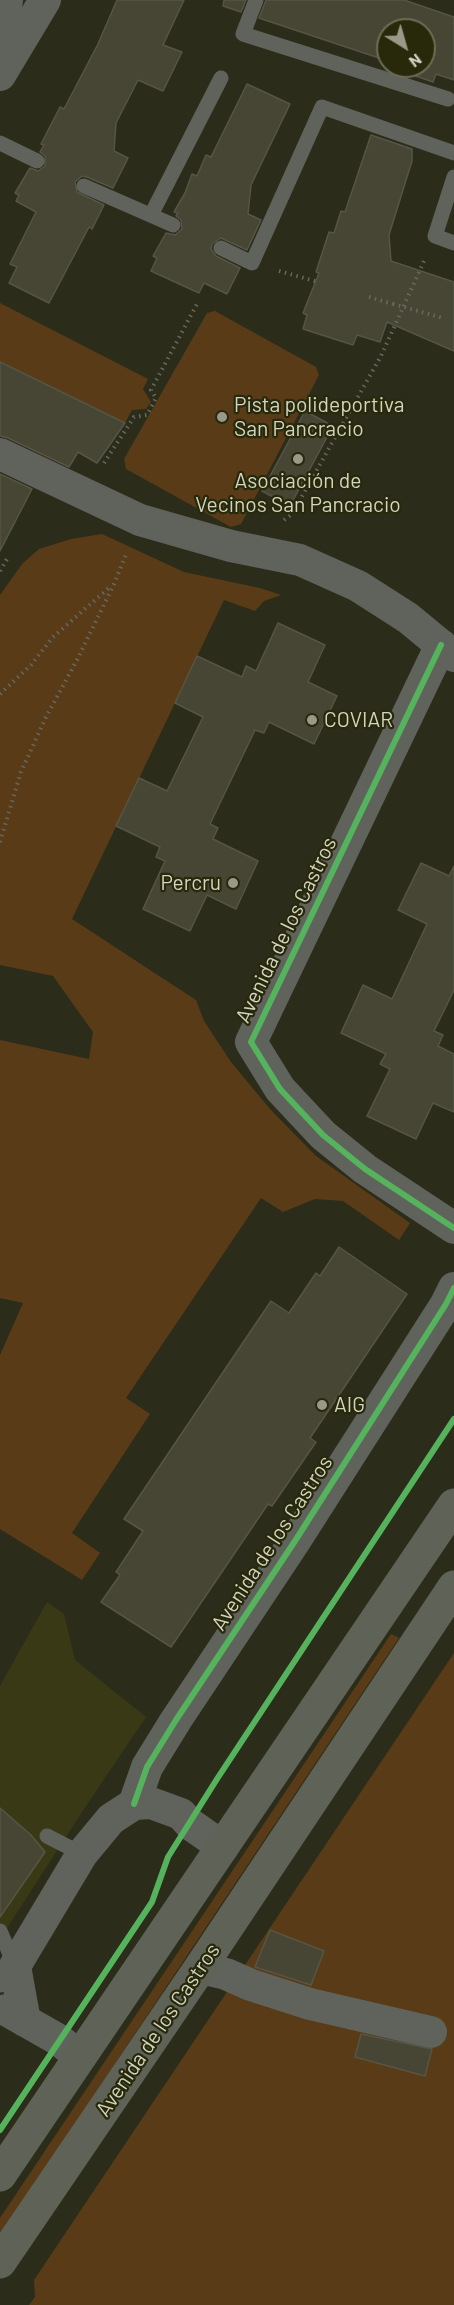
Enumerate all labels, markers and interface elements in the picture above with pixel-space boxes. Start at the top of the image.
north arrow [376,18,436,78]
text: N [406,50,426,72]
place label: Pista polideportiva San Pancracio [234,392,404,442]
marker: Pista polideportiva San Pancracio [215,410,229,424]
marker: Asociación de Vecinos San Pancracio [291,452,305,466]
place label: Asociación de Vecinos San Pancracio [195,468,401,518]
place label: COVIAR [324,707,393,733]
marker: COVIAR [305,713,319,727]
street label: Avenida de los Castros [230,833,342,1027]
place label: Percru [160,870,221,896]
marker: Percru [226,876,240,890]
place label: AIG [334,1392,365,1418]
marker: AIG [315,1398,329,1412]
street label: Avenida de los Castros [206,1451,338,1635]
street label: Avenida de los Castros [91,1939,225,2121]

